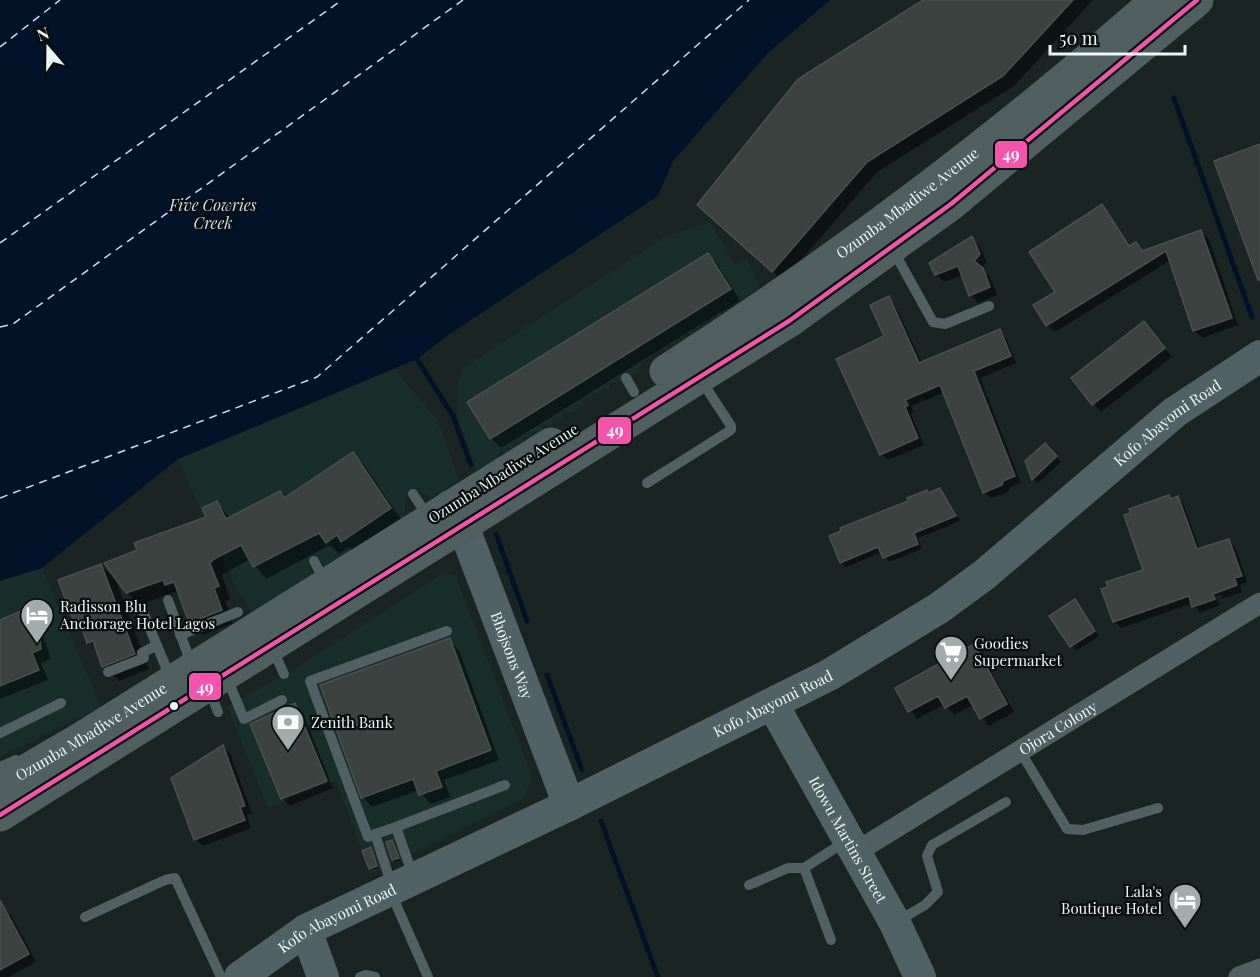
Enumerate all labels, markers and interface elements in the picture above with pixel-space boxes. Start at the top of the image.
north arrow [18,18,78,78]
scale bar [1050,18,1185,56]
text: N [34,21,52,45]
text: 50 m [1059,26,1098,50]
line badge: 49 [994,140,1028,169]
street label: Ozumba Mbadiwe Avenue [832,143,983,263]
text: 49 [1002,143,1020,164]
water label: Five Cowries Creek [168,194,257,233]
street label: Kofo Abayomi Road [1109,374,1225,470]
line badge: 49 [597,416,632,445]
street label: Ozumba Mbadiwe Avenue [424,419,582,527]
text: 49 [606,419,624,440]
place label: Radisson Blu Anchorage Hotel Lagos [59,596,215,633]
hotel icon: Radisson Blu Anchorage Hotel Lagos [19,597,55,644]
street label: Bhojsons Way [486,609,538,702]
place label: Goodies Supermarket [974,633,1062,670]
supermarket icon: Goodies Supermarket [933,634,969,681]
street label: Kofo Abayomi Road [710,665,836,741]
line badge: 49 [188,672,222,701]
text: 49 [196,676,214,697]
street label: Ozumba Mbadiwe Avenue [11,678,170,785]
street label: Ojora Colony [1015,696,1101,759]
unlabelled marker [168,700,180,712]
bank icon: Zenith Bank [270,704,306,751]
place label: Zenith Bank [311,712,393,732]
street label: Idowu Martins Street [805,772,892,907]
street label: Kofo Abayomi Road [274,879,399,957]
place label: Lala's Boutique Hotel [1061,881,1162,918]
hotel icon: Lala's Boutique Hotel [1167,882,1203,929]

